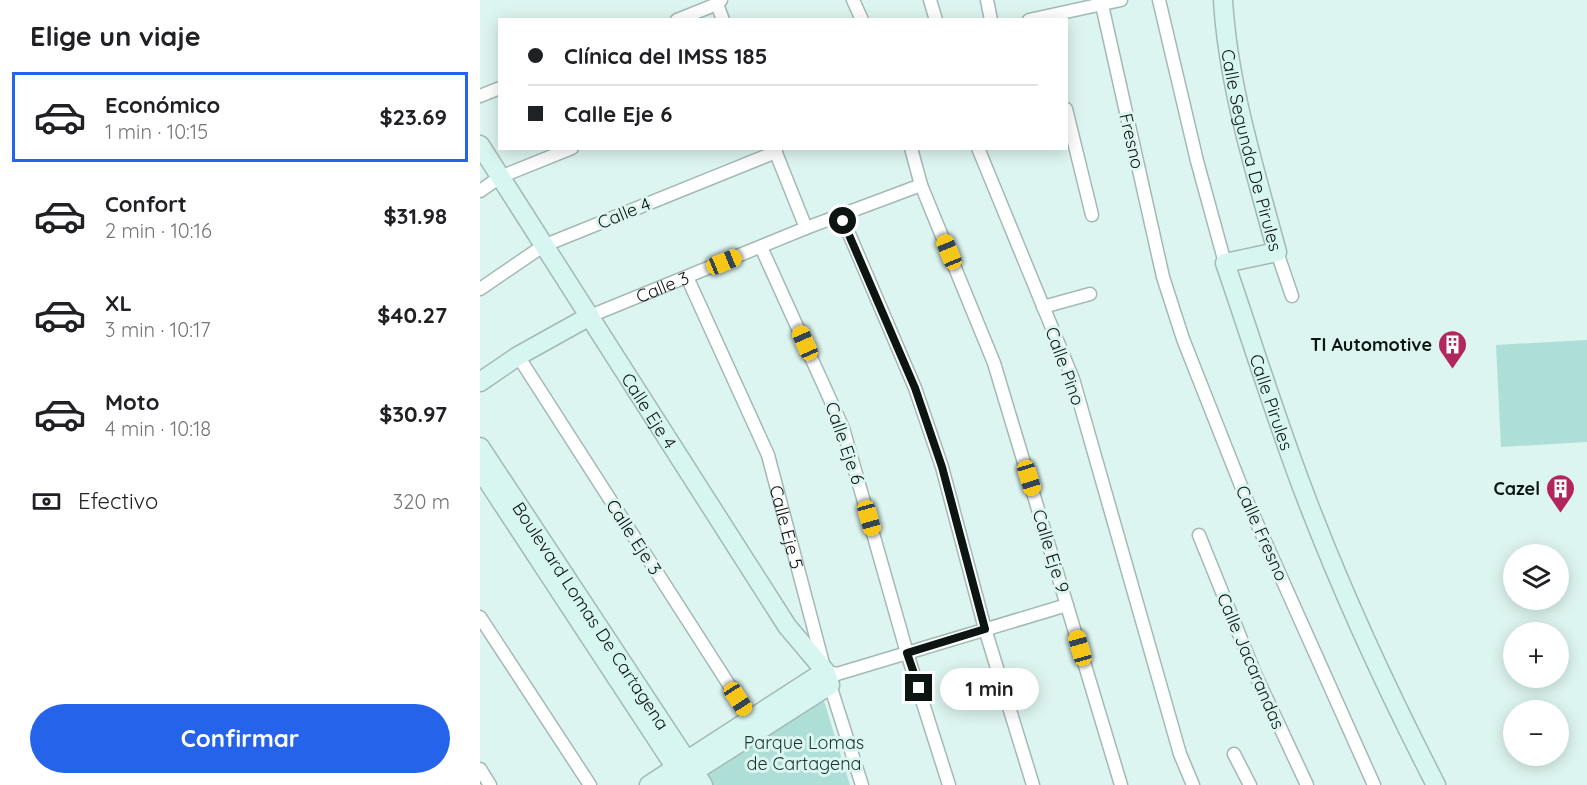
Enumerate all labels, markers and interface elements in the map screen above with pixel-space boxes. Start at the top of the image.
text: Elige un viaje [30,19,201,53]
text: Clínica del IMSS 185 [564,42,767,70]
street label: Calle Segunda De Pirules [1217,47,1288,253]
icon: car [33,90,87,144]
text: Económico [105,91,220,119]
text: Calle Eje 6 [564,100,672,128]
text: $23.69 [379,103,447,131]
street label: Fresno [1114,111,1150,171]
text: 1 min · 10:15 [105,119,208,144]
icon: car [33,189,87,243]
text: Confort [105,190,187,218]
street label: Calle 4 [594,192,654,234]
text: $31.98 [383,202,447,230]
route start [829,207,856,234]
text: 2 min · 10:16 [105,218,212,243]
car [934,232,964,272]
car [704,247,744,277]
street label: Calle 3 [632,265,692,308]
icon: car [33,288,87,342]
text: XL [105,289,132,317]
text: $40.27 [377,301,447,329]
text: 3 min · 10:17 [105,317,211,342]
car [789,323,821,363]
street label: Calle Pino [1040,324,1090,408]
building icon: TI Automotive [1437,328,1469,370]
place label: TI Automotive [1310,333,1432,356]
street label: Calle Pirules [1245,351,1299,453]
street label: Calle Eje 4 [617,368,682,453]
icon: car [33,387,87,441]
text: Moto [105,388,159,416]
street label: Calle Eje 6 [820,399,870,488]
text: $30.97 [379,400,447,428]
text: 4 min · 10:18 [105,416,211,441]
car [1015,458,1043,498]
building icon: Cazel [1545,472,1577,514]
place label: Cazel [1493,477,1540,500]
street label: Calle Fresno [1231,482,1293,584]
street label: Calle Eje 5 [765,483,809,571]
icon: cash [30,485,63,518]
text: Efectivo [78,487,158,515]
text: 320 m [393,489,450,514]
street label: Calle Eje 3 [601,495,667,579]
street label: Boulevard Lomas De Cartagena [508,497,675,734]
car [855,498,883,538]
street label: Calle Eje 9 [1027,506,1075,596]
map controls [1503,544,1569,766]
button: layers [1503,544,1569,610]
street label: Calle Jacarandas [1212,590,1290,732]
button: + [1503,622,1569,688]
car [1066,628,1094,668]
callout: 1 min [940,667,1039,709]
route end [905,674,932,701]
text: 1 min [965,676,1014,701]
car [721,679,755,719]
button: − [1503,700,1569,766]
button: Confirmar [30,704,450,773]
park label: Parque Lomas de Cartagena [744,731,864,775]

